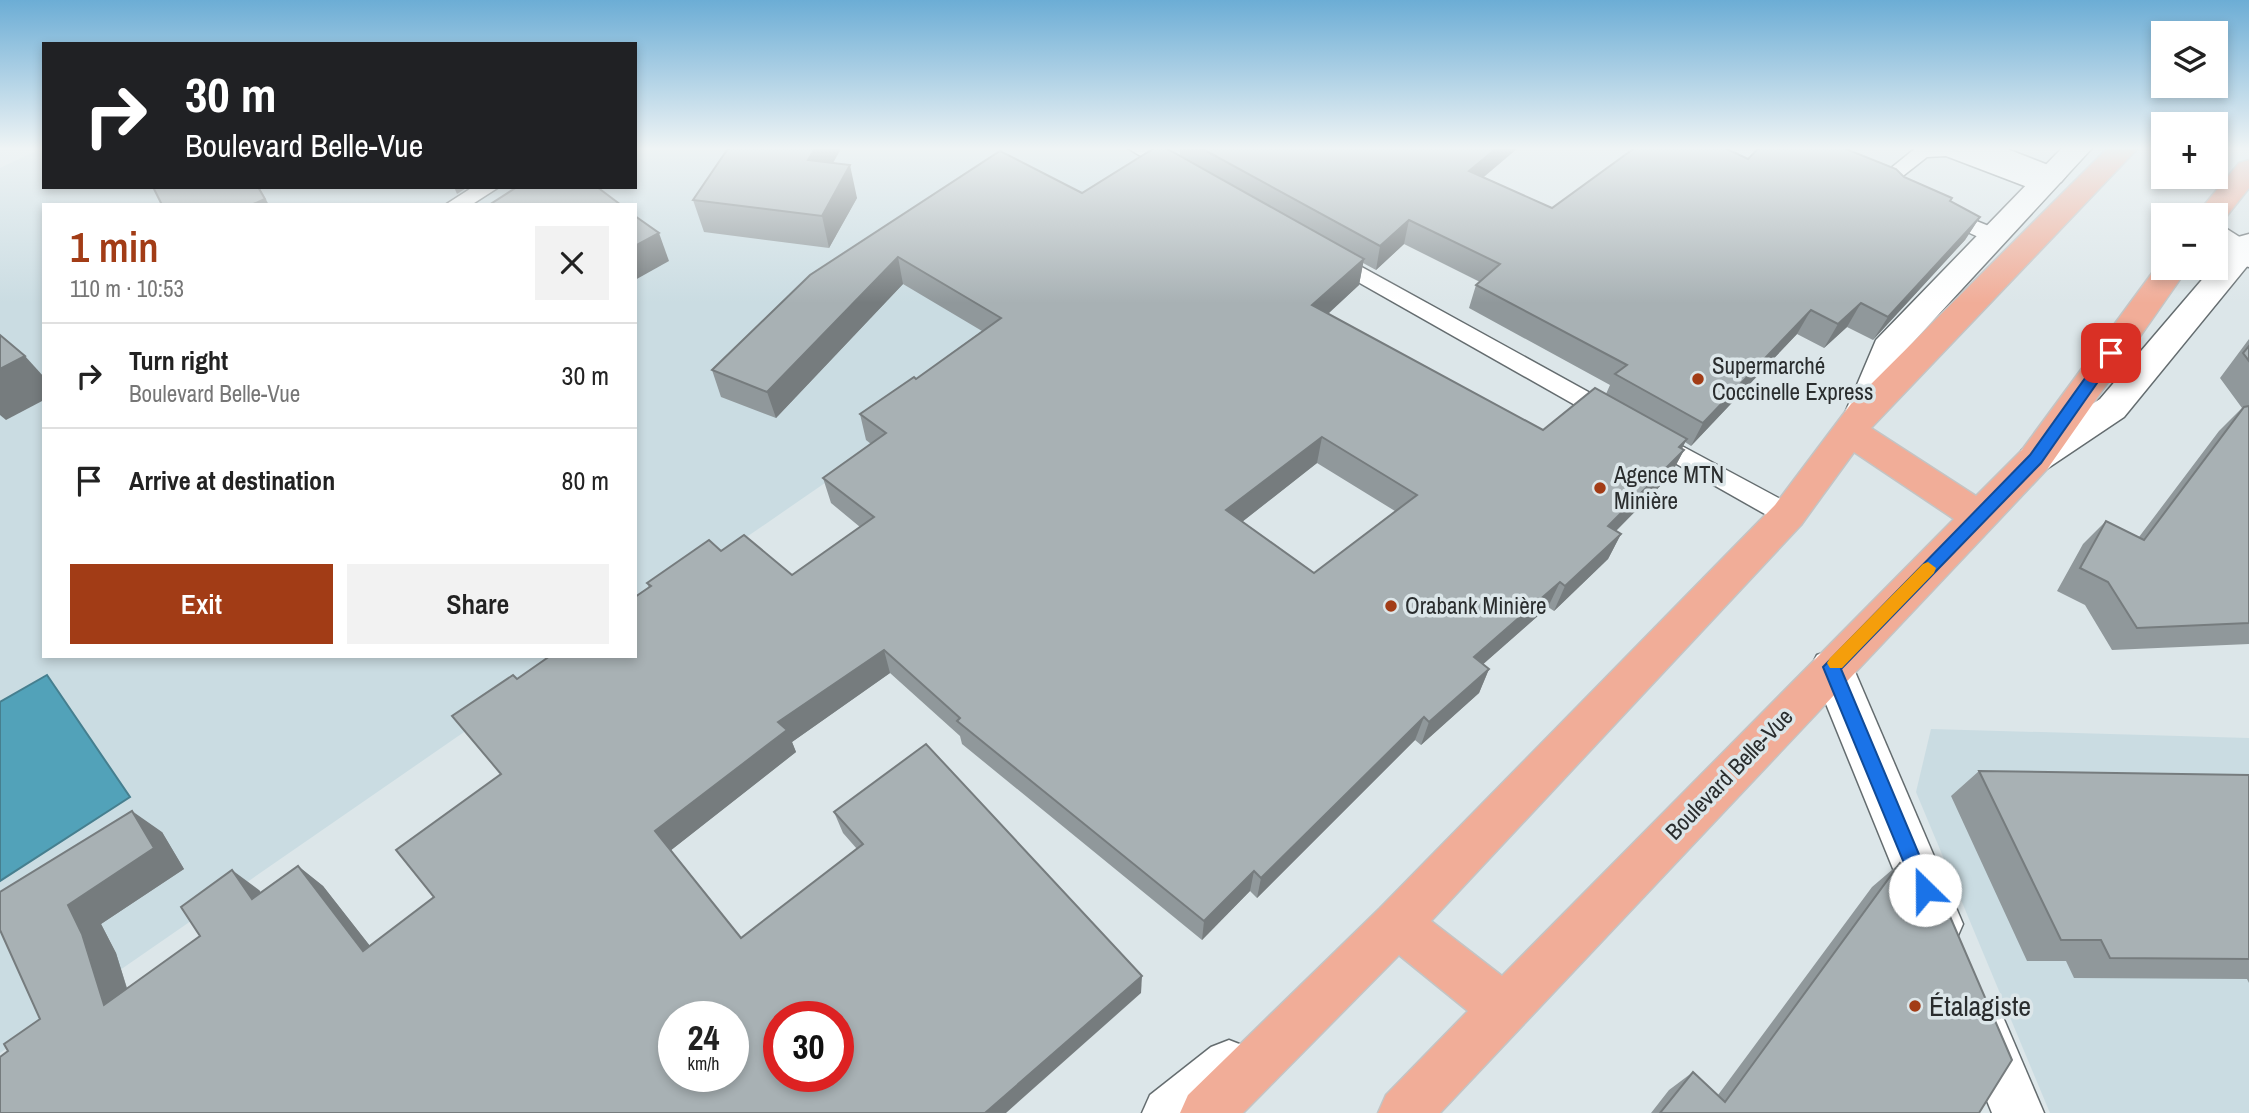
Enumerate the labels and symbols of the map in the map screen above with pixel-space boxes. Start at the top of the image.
pin [2081,323,2141,383]
place label: Supermarché Coccinelle Express [1712,350,1873,407]
marker: Supermarché Coccinelle Express [1690,371,1706,387]
place label: Agence MTN Minière [1613,459,1724,516]
marker: Agence MTN Minière [1592,480,1608,496]
place label: Orabank Minière [1405,590,1547,621]
marker: Orabank Minière [1383,598,1399,614]
street label: Boulevard Belle-Vue [1658,701,1799,846]
position arrow [1888,853,1962,927]
place label: Étalagiste [1929,987,2031,1025]
marker: Étalagiste [1907,998,1923,1014]
speed limit sign: 30 [763,1001,854,1092]

